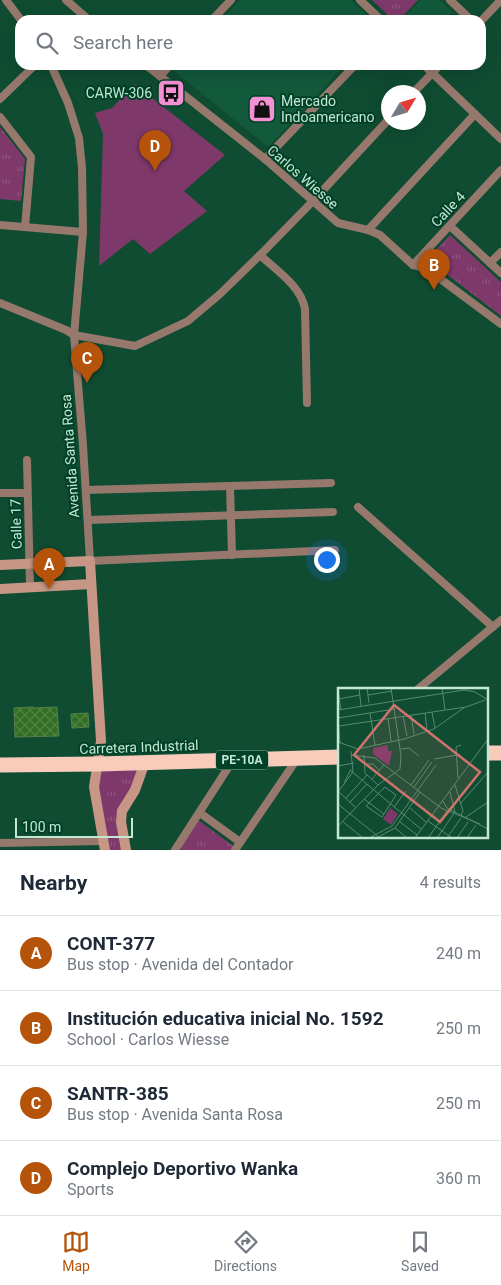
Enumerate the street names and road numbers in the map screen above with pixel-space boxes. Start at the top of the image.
street label: Carlos Wiesse [264,142,342,212]
street label: Calle 4 [428,188,468,230]
street label: Avenida Santa Rosa [58,394,82,518]
street label: Calle 17 [7,499,25,549]
street label: Carretera Industrial [79,737,199,757]
road number: PE-10A [216,750,268,770]

